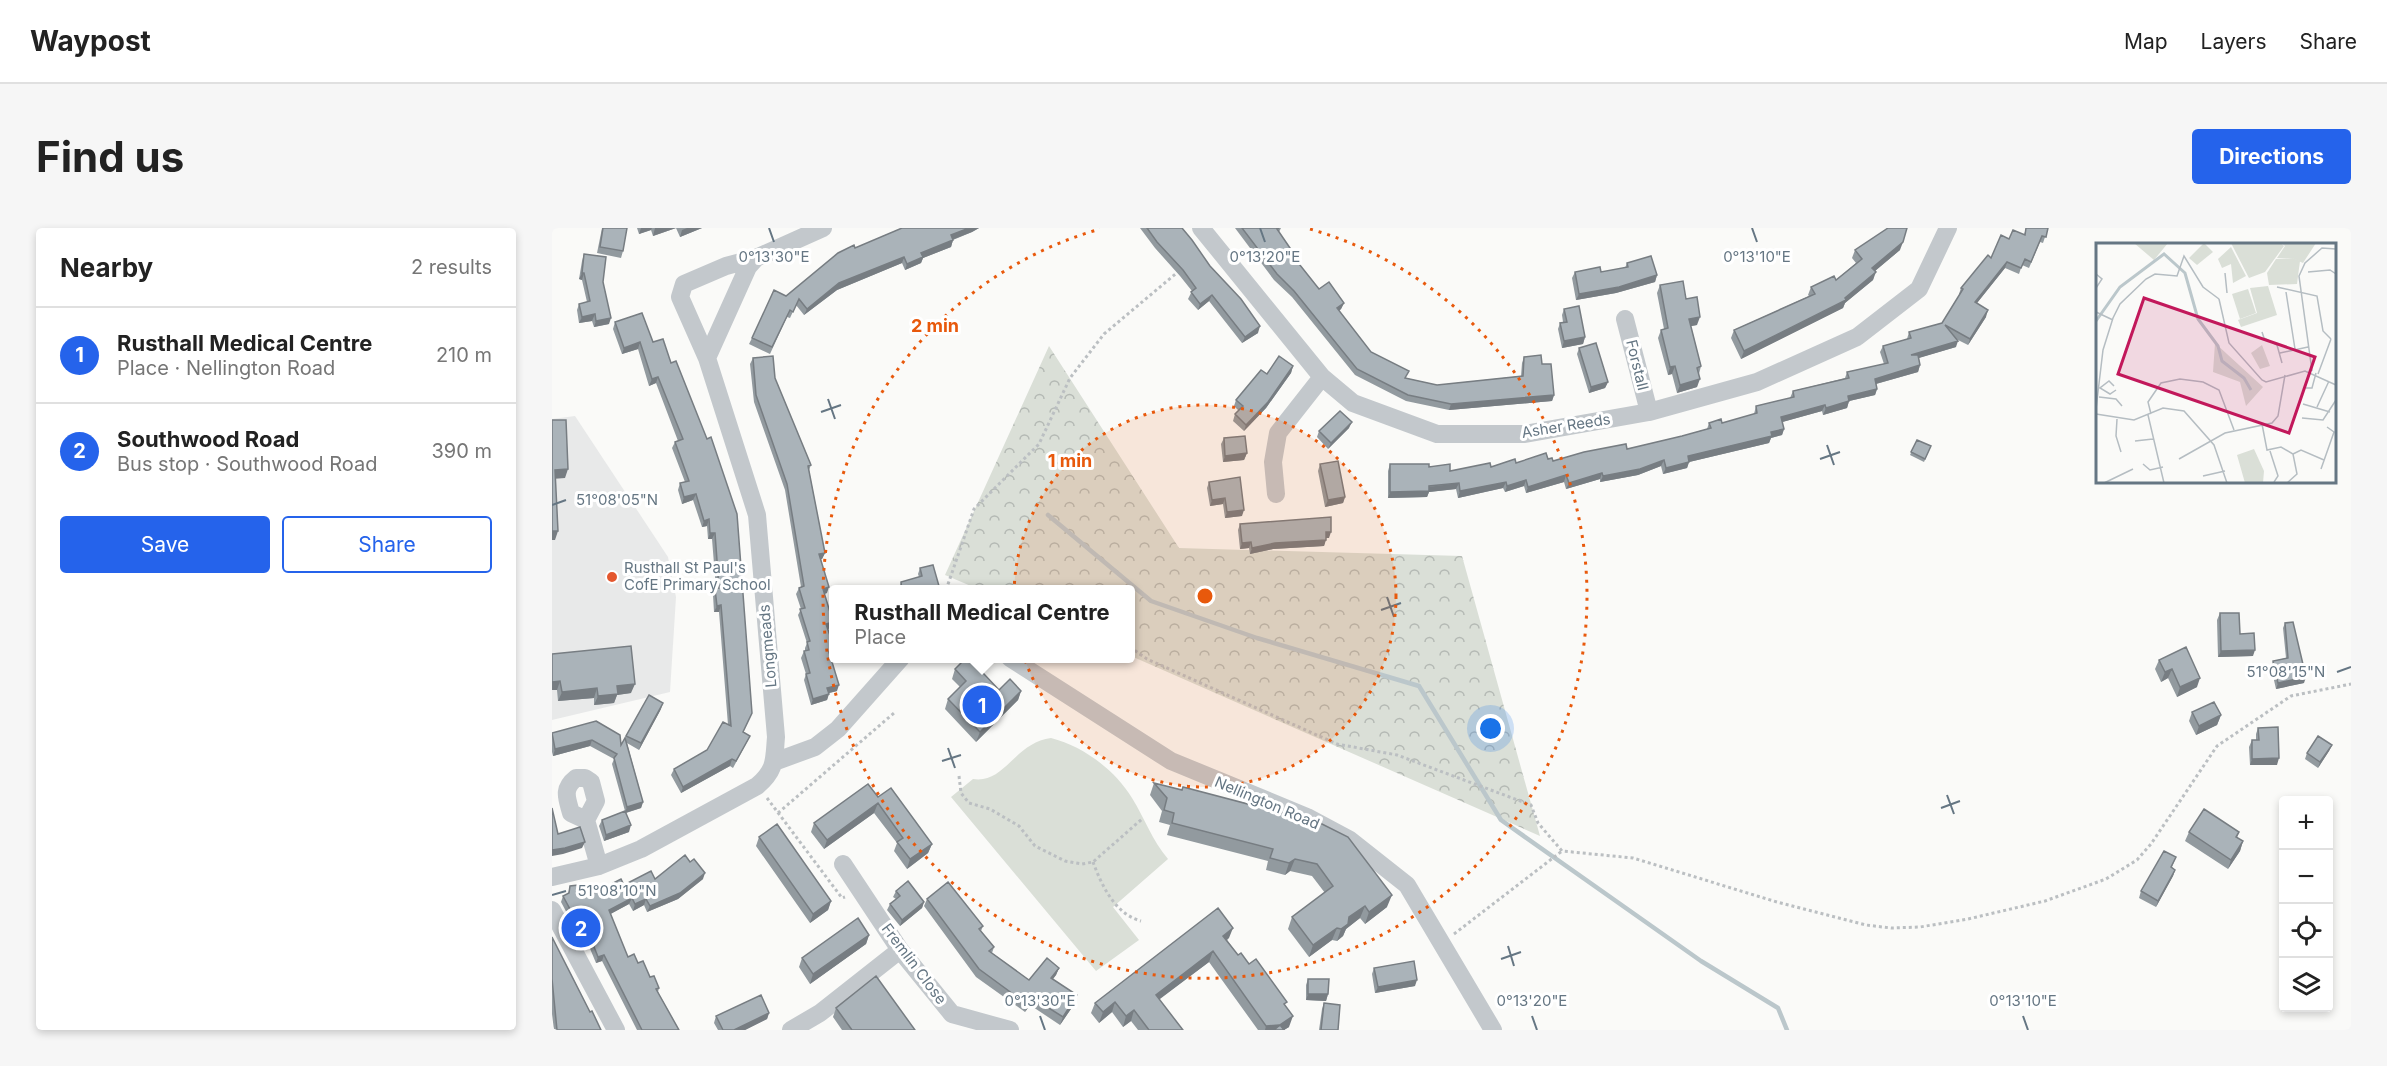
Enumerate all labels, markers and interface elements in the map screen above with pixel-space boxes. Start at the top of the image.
text: Waypost [30,24,151,58]
text: Map [2124,29,2168,54]
text: Layers [2201,29,2267,54]
text: Share [2300,29,2357,54]
button: Directions [2192,129,2351,184]
text: Find us [36,131,184,182]
inset map [2096,243,2336,483]
text: 0°13'30"E [739,247,809,266]
text: 0°13'20"E [1230,247,1300,266]
text: 0°13'10"E [1723,247,1791,266]
text: Nearby [60,252,153,283]
text: 2 results [411,255,492,279]
text: 2 min [911,315,959,336]
text: Rusthall Medical Centre [117,330,372,356]
street label: Forstall [1622,338,1653,392]
text: 1 [75,343,84,367]
text: 210 m [436,343,492,367]
text: Place · Nellington Road [117,356,335,380]
street label: Asher Reeds [1520,409,1612,442]
text: Southwood Road [117,426,299,452]
text: 2 [73,439,86,463]
text: 390 m [431,439,492,463]
text: 1 min [1048,450,1092,471]
text: Bus stop · Southwood Road [117,452,377,476]
text: 51°08'05"N [576,490,658,509]
button: Save [60,516,270,573]
button: Share [282,516,492,573]
place label: Rusthall St Paul's CofE Primary School [624,558,771,594]
marker: Rusthall St Paul's CofE Primary School [605,570,619,584]
popup [829,585,1135,663]
centre of rings [1195,586,1215,606]
text: Rusthall Medical Centre [854,599,1110,625]
street label: Longmeads [754,604,781,688]
text: Place [854,625,906,649]
text: 51°08'15"N [2247,662,2325,681]
pin: 1 [962,682,1002,728]
your location [1476,714,1505,743]
street label: Nellington Road [1212,772,1322,833]
map controls [2279,796,2333,1012]
button: + [2279,796,2333,850]
button: − [2279,850,2333,904]
text: 51°08'10"N [577,881,657,900]
button: locate [2279,904,2333,958]
pin: 2 [561,906,600,950]
street label: Fremlin Close [878,920,951,1008]
button: layers [2279,958,2333,1012]
text: 0°13'30"E [1005,991,1075,1010]
text: 0°13'20"E [1497,991,1567,1010]
text: 0°13'10"E [1989,991,2057,1010]

